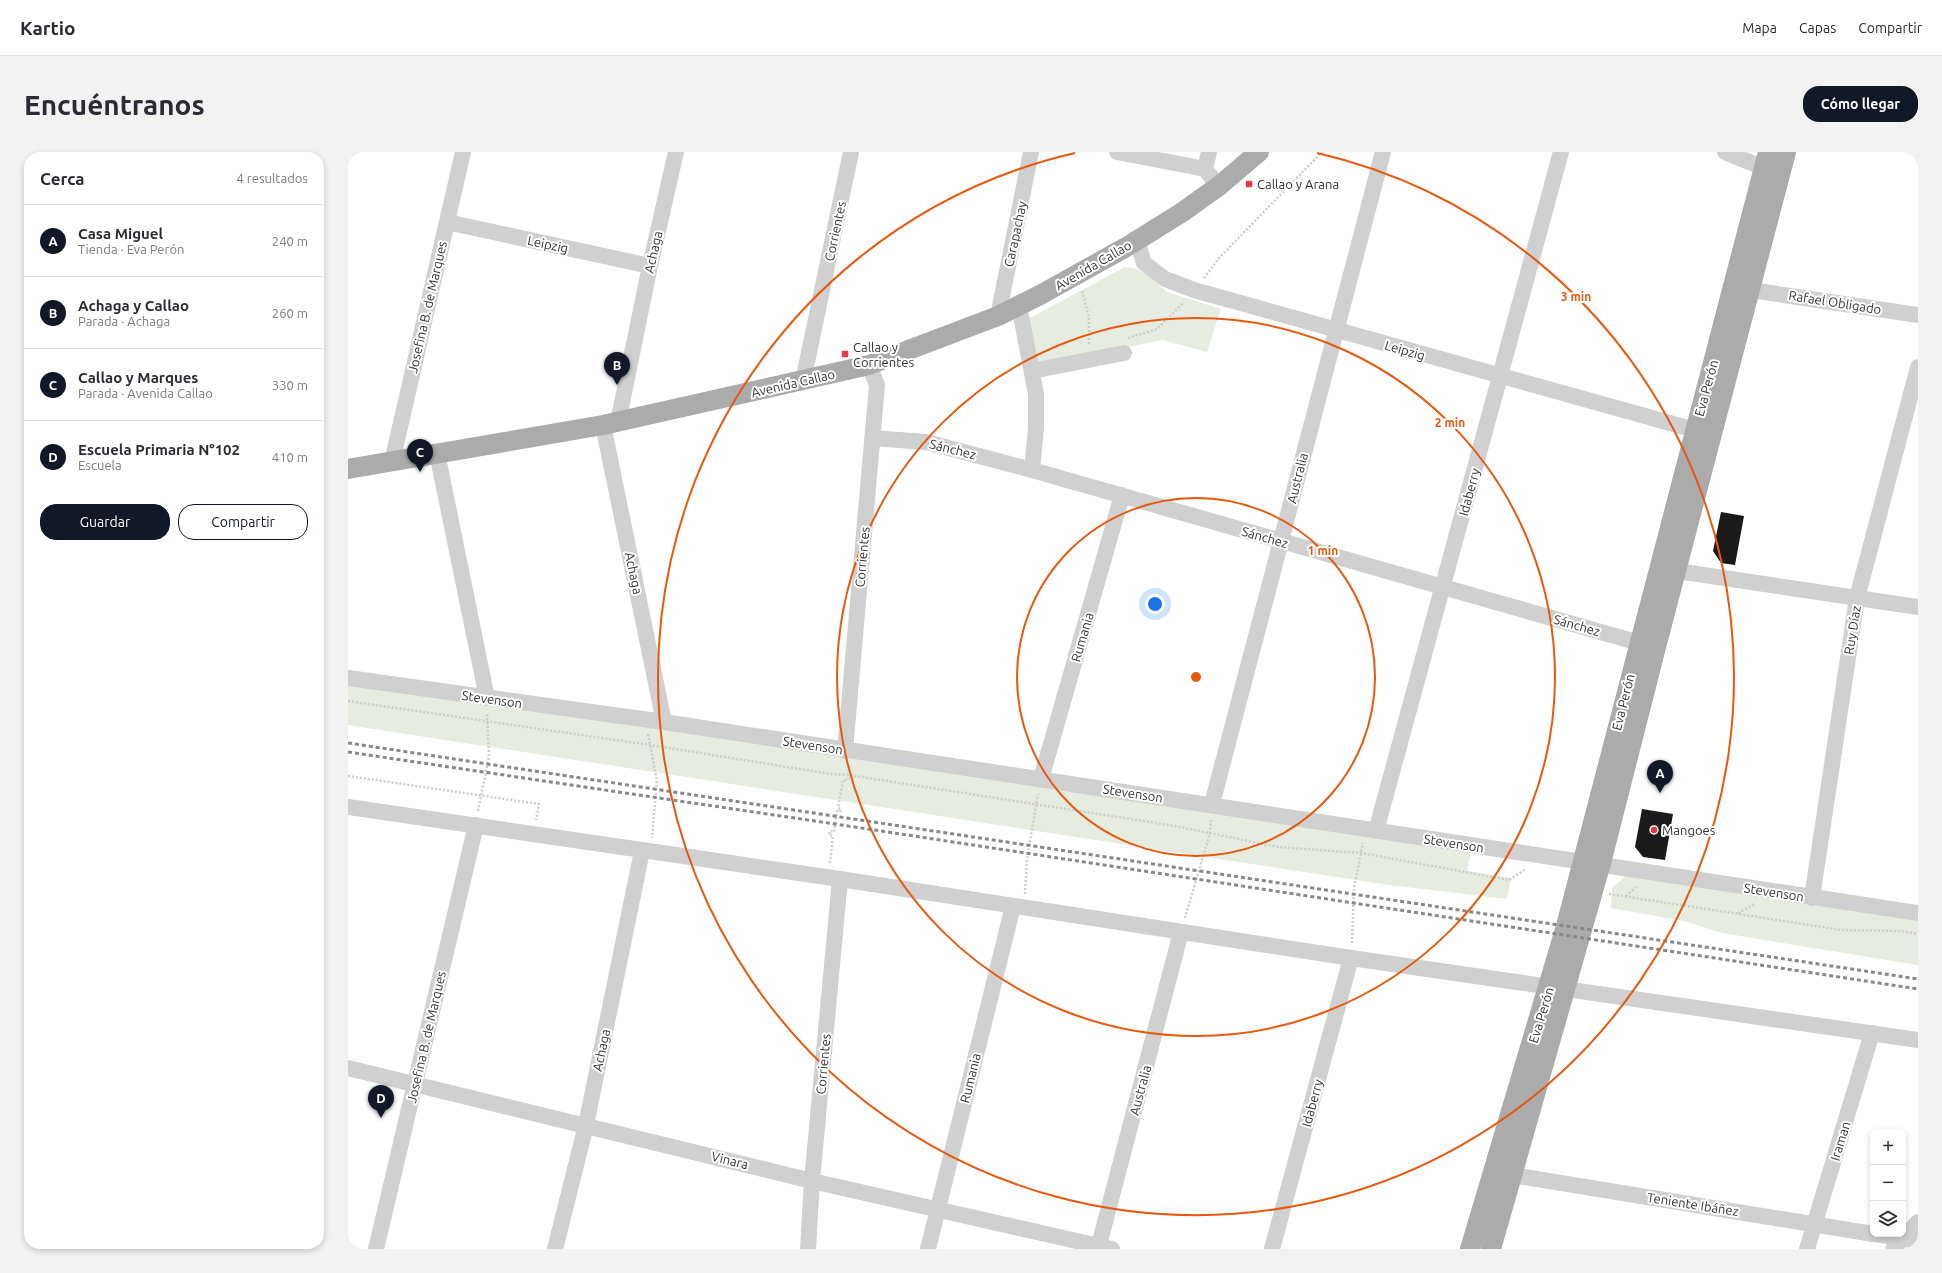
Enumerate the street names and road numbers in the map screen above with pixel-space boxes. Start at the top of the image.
street label: Corrientes [822,199,848,262]
street label: Carapachay [1001,200,1029,268]
street label: Achaga [641,230,665,274]
street label: Leipzig [526,233,570,255]
street label: Avenida Callao [1053,238,1133,292]
street label: Josefina B. de Marques [405,239,449,374]
street label: Rafael Obligado [1788,288,1882,316]
street label: Leipzig [1383,338,1427,362]
street label: Eva Perón [1692,358,1720,418]
street label: Avenida Callao [750,367,836,399]
street label: Sánchez [928,436,978,462]
street label: Australia [1284,451,1310,505]
street label: Idaberry [1456,467,1482,517]
street label: Sánchez [1240,524,1290,550]
street label: Corrientes [852,526,872,588]
street label: Achaga [623,551,645,595]
street label: Ruy Díaz [1841,604,1863,656]
street label: Rumania [1068,611,1096,663]
street label: Sánchez [1552,612,1602,638]
street label: Eva Perón [1609,672,1637,732]
street label: Stevenson [461,688,523,710]
street label: Stevenson [782,733,844,757]
street label: Stevenson [1102,781,1164,805]
street label: Stevenson [1423,831,1485,855]
street label: Stevenson [1743,880,1805,904]
street label: Josefina B. de Marques [404,969,448,1104]
street label: Eva Perón [1526,985,1556,1045]
street label: Achaga [590,1028,612,1072]
street label: Corrientes [813,1033,833,1095]
street label: Rumania [957,1052,983,1104]
street label: Australia [1127,1063,1153,1117]
street label: Idaberry [1299,1078,1325,1128]
street label: Iraman [1827,1120,1853,1162]
street label: Vinara [710,1149,750,1171]
street label: Teniente Ibáñez [1646,1190,1740,1218]

